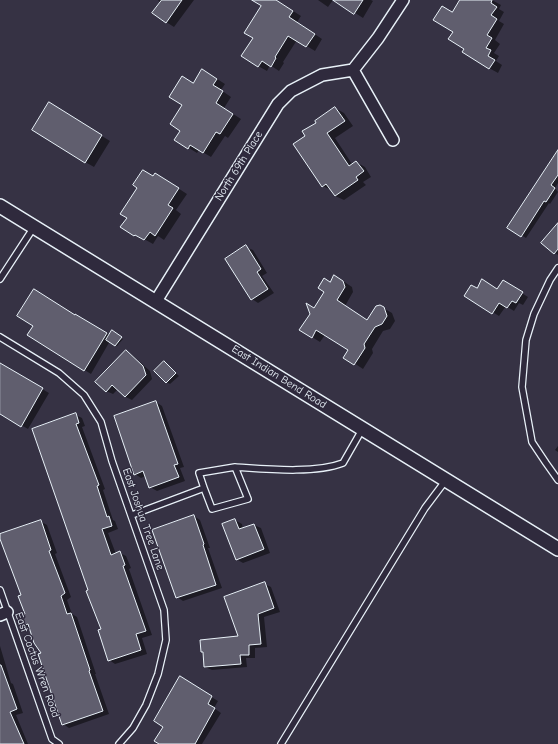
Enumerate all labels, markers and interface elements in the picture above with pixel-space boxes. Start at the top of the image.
street label: North 69th Place [212,129,266,203]
street label: East Indian Bend Road [229,342,329,412]
street label: East Joshua Tree Lane [119,466,167,572]
street label: East Cactus Wren Road [12,611,62,719]

